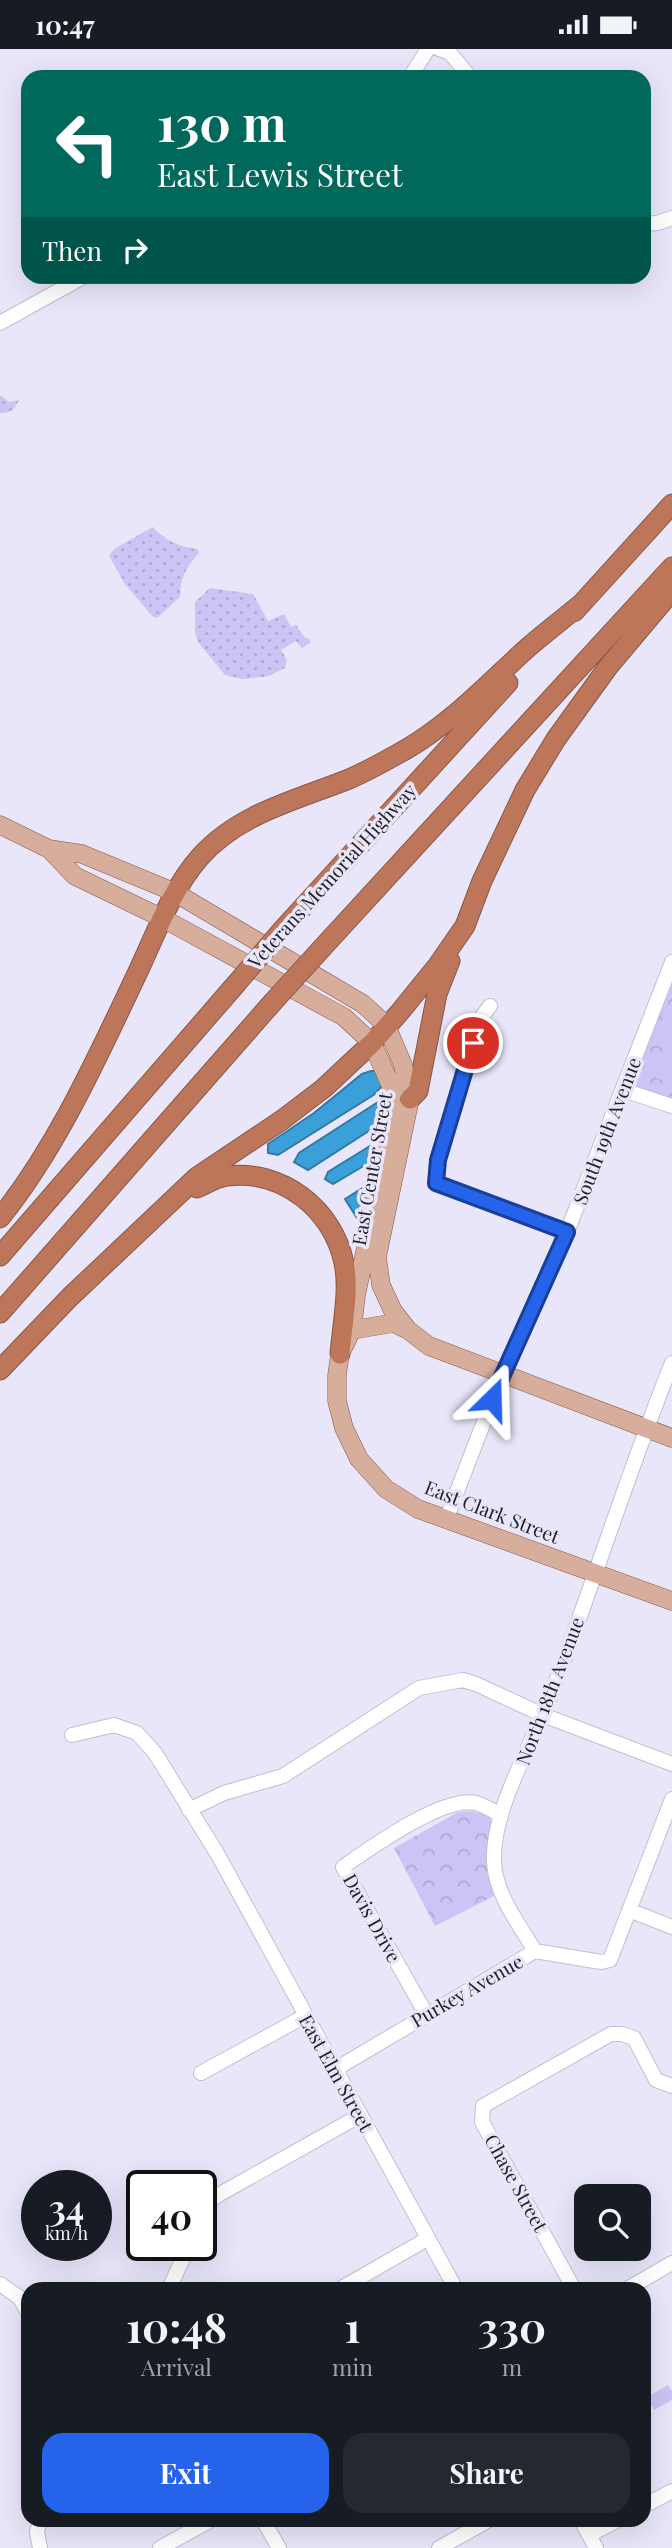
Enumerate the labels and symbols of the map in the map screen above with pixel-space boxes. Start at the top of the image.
street label: Veterans Memorial Highway [240,777,422,974]
pin [443,1013,503,1073]
street label: South 19th Avenue [566,1053,646,1208]
street label: East Center Street [345,1090,397,1247]
position arrow [455,1362,529,1436]
street label: East Clark Street [421,1473,564,1549]
street label: North 18th Avenue [509,1613,589,1768]
street label: Davis Drive [338,1869,408,1966]
street label: Purkey Avenue [406,1948,527,2033]
street label: East Elm Street [294,2009,380,2136]
street label: Chase Street [479,2129,554,2236]
speed limit sign: 40 [126,2170,217,2261]

